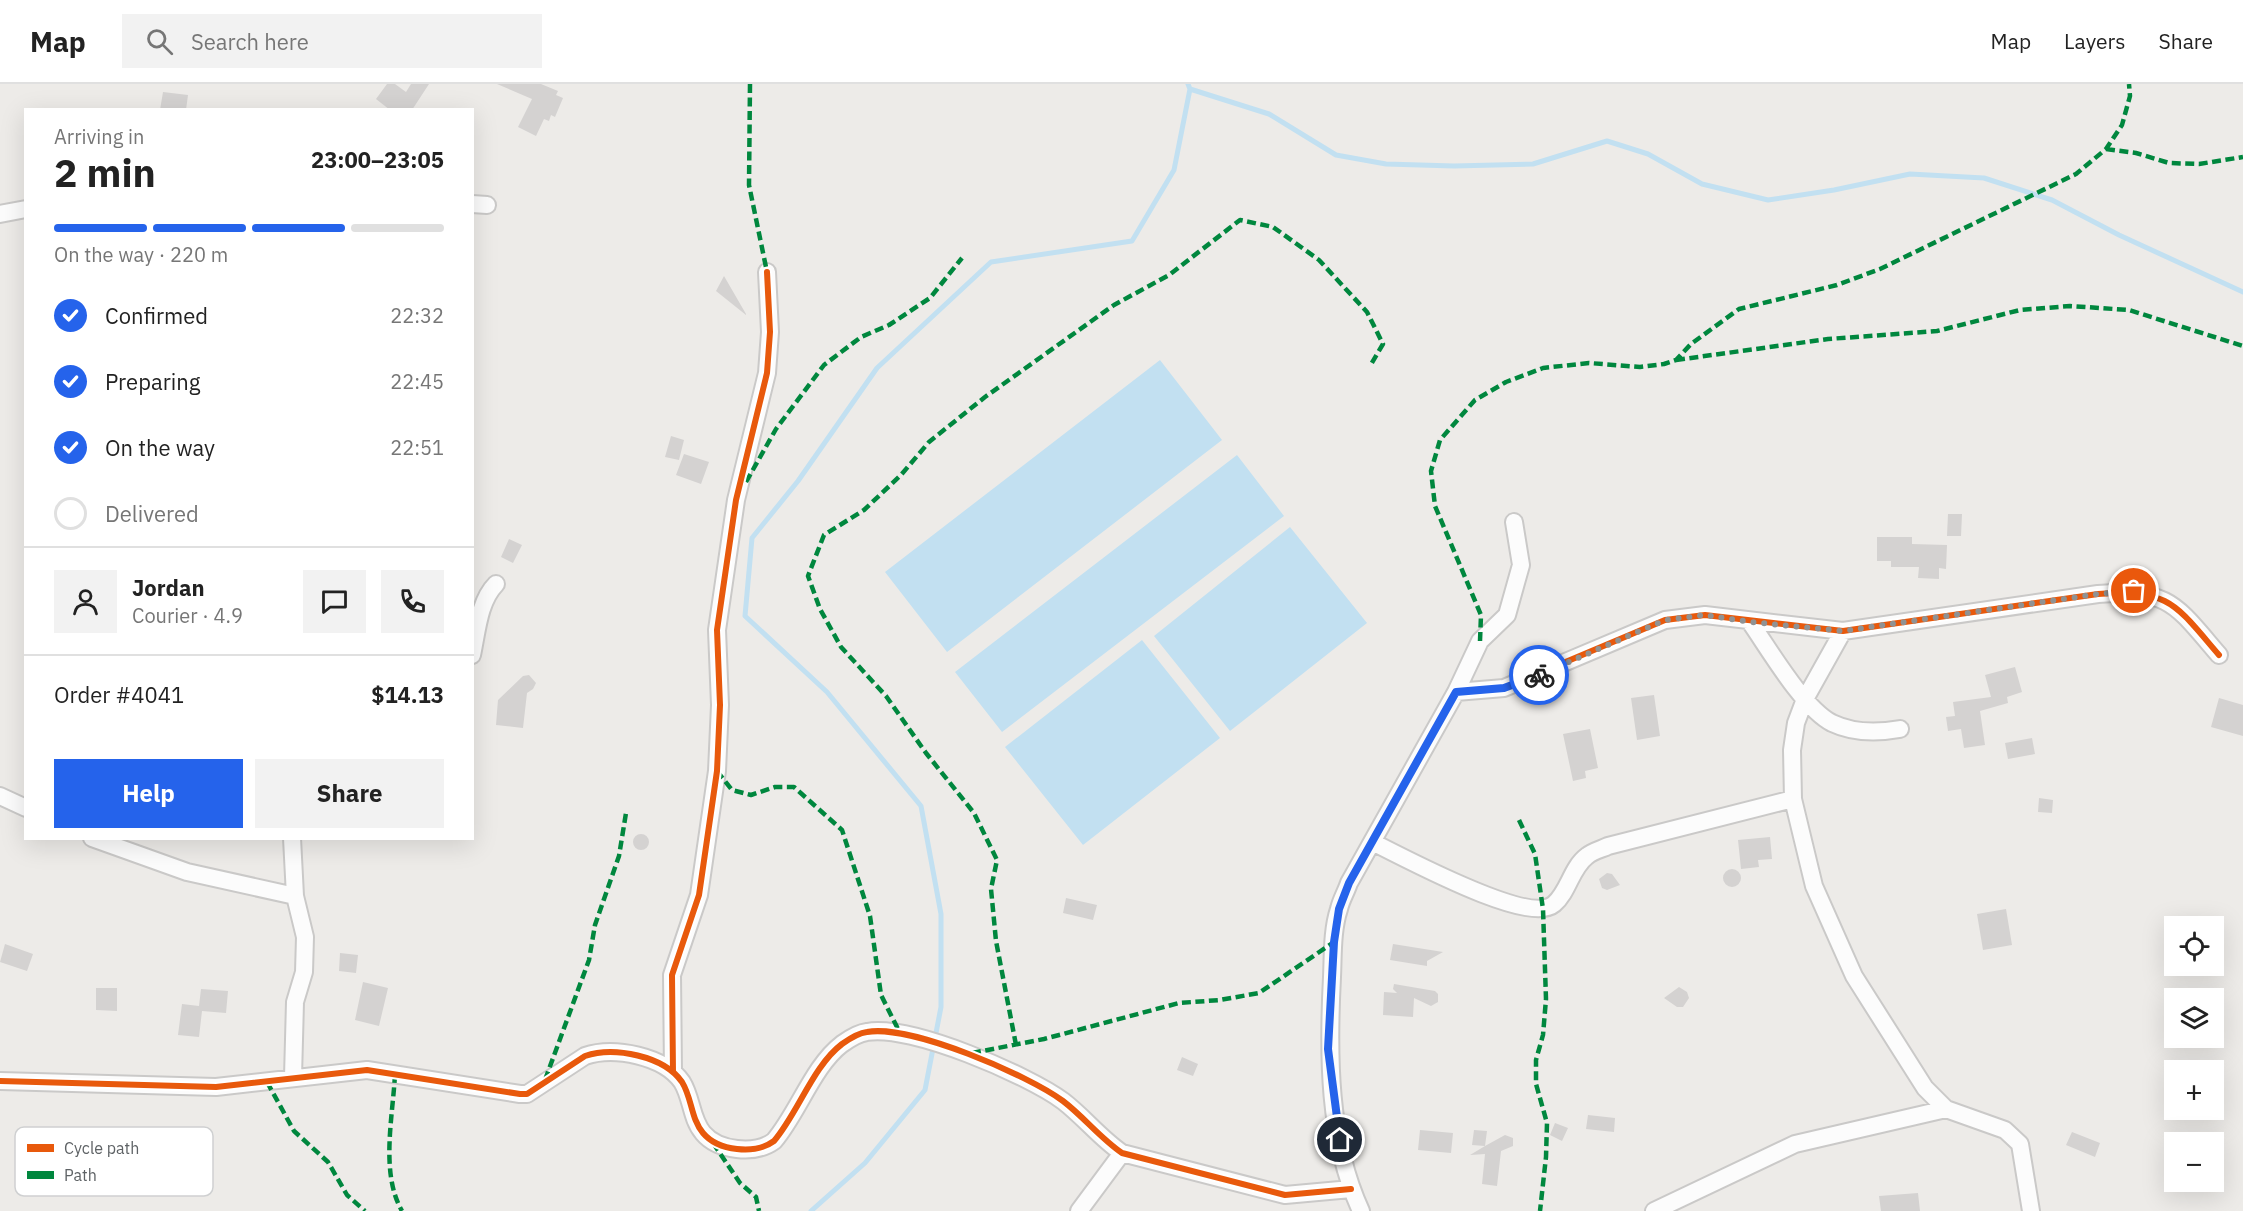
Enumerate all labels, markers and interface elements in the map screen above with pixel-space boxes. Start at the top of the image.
search box [122,14,542,68]
text: Map [30,23,86,60]
icon: search [143,25,176,58]
text: Search here [191,27,309,56]
text: Map [1991,27,2031,55]
text: Layers [2064,27,2126,55]
text: Share [2159,27,2213,55]
text: Arriving in [54,123,144,150]
text: 23:00–23:05 [311,145,444,174]
text: 2 min [54,147,156,198]
text: On the way · 220 m [54,241,228,268]
icon: check [54,299,87,332]
text: Confirmed [105,301,208,330]
text: 22:32 [390,302,444,329]
icon: check [54,365,87,398]
text: Preparing [105,367,200,396]
text: 22:45 [390,368,444,395]
icon: check [54,431,87,464]
text: On the way [105,433,215,462]
text: 22:51 [390,434,444,461]
text: Delivered [105,499,199,528]
pin [2108,565,2159,616]
button: person [54,570,117,633]
button: chat [303,570,366,633]
button: phone [381,570,444,633]
text: Jordan [132,573,205,602]
icon: bag [2117,574,2150,607]
text: Courier · 4.9 [132,602,243,629]
courier [1509,645,1569,705]
icon: bike [1523,659,1556,692]
text: Order #4041 [54,680,184,709]
text: $14.13 [371,680,444,709]
button: Help [54,759,243,828]
button: Share [255,759,444,828]
map controls [2164,916,2224,1192]
button: locate [2164,916,2224,976]
button: layers [2164,988,2224,1048]
button: + [2164,1060,2224,1120]
pin [1314,1114,1365,1165]
icon: home [1323,1123,1356,1156]
legend [15,1127,213,1196]
button: − [2164,1132,2224,1192]
text: Cycle path [64,1138,139,1158]
text: Path [64,1165,97,1185]

